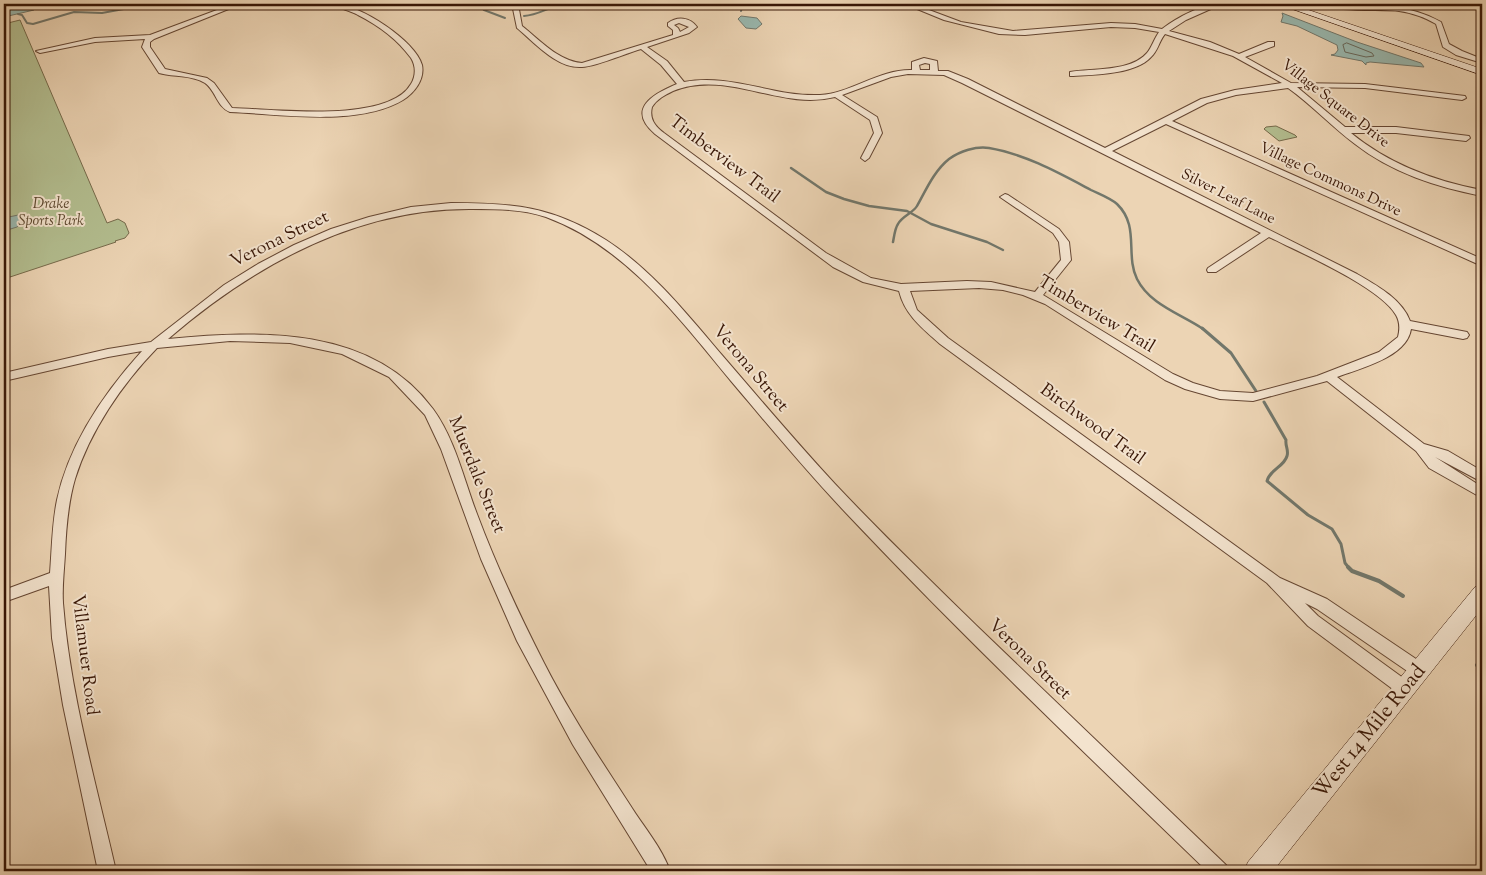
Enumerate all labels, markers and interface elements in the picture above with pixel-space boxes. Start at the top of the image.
street label: Village Square Drive [1276,55,1394,153]
street label: Timberview Trail [663,110,785,210]
street label: Village Commons Drive [1255,138,1405,222]
street label: Silver Leaf Lane [1177,164,1279,230]
park label: Drake Sports Park [18,194,84,232]
street label: Verona Street [226,205,334,275]
street label: Timberview Trail [1032,270,1160,360]
street label: Verona Street [706,320,794,418]
street label: Birchwood Trail [1034,378,1150,472]
street label: Muerdale Street [441,413,511,537]
street label: Villamuer Road [64,593,104,717]
street label: Verona Street [981,613,1077,707]
street label: West 14 Mile Road [1306,658,1434,806]

